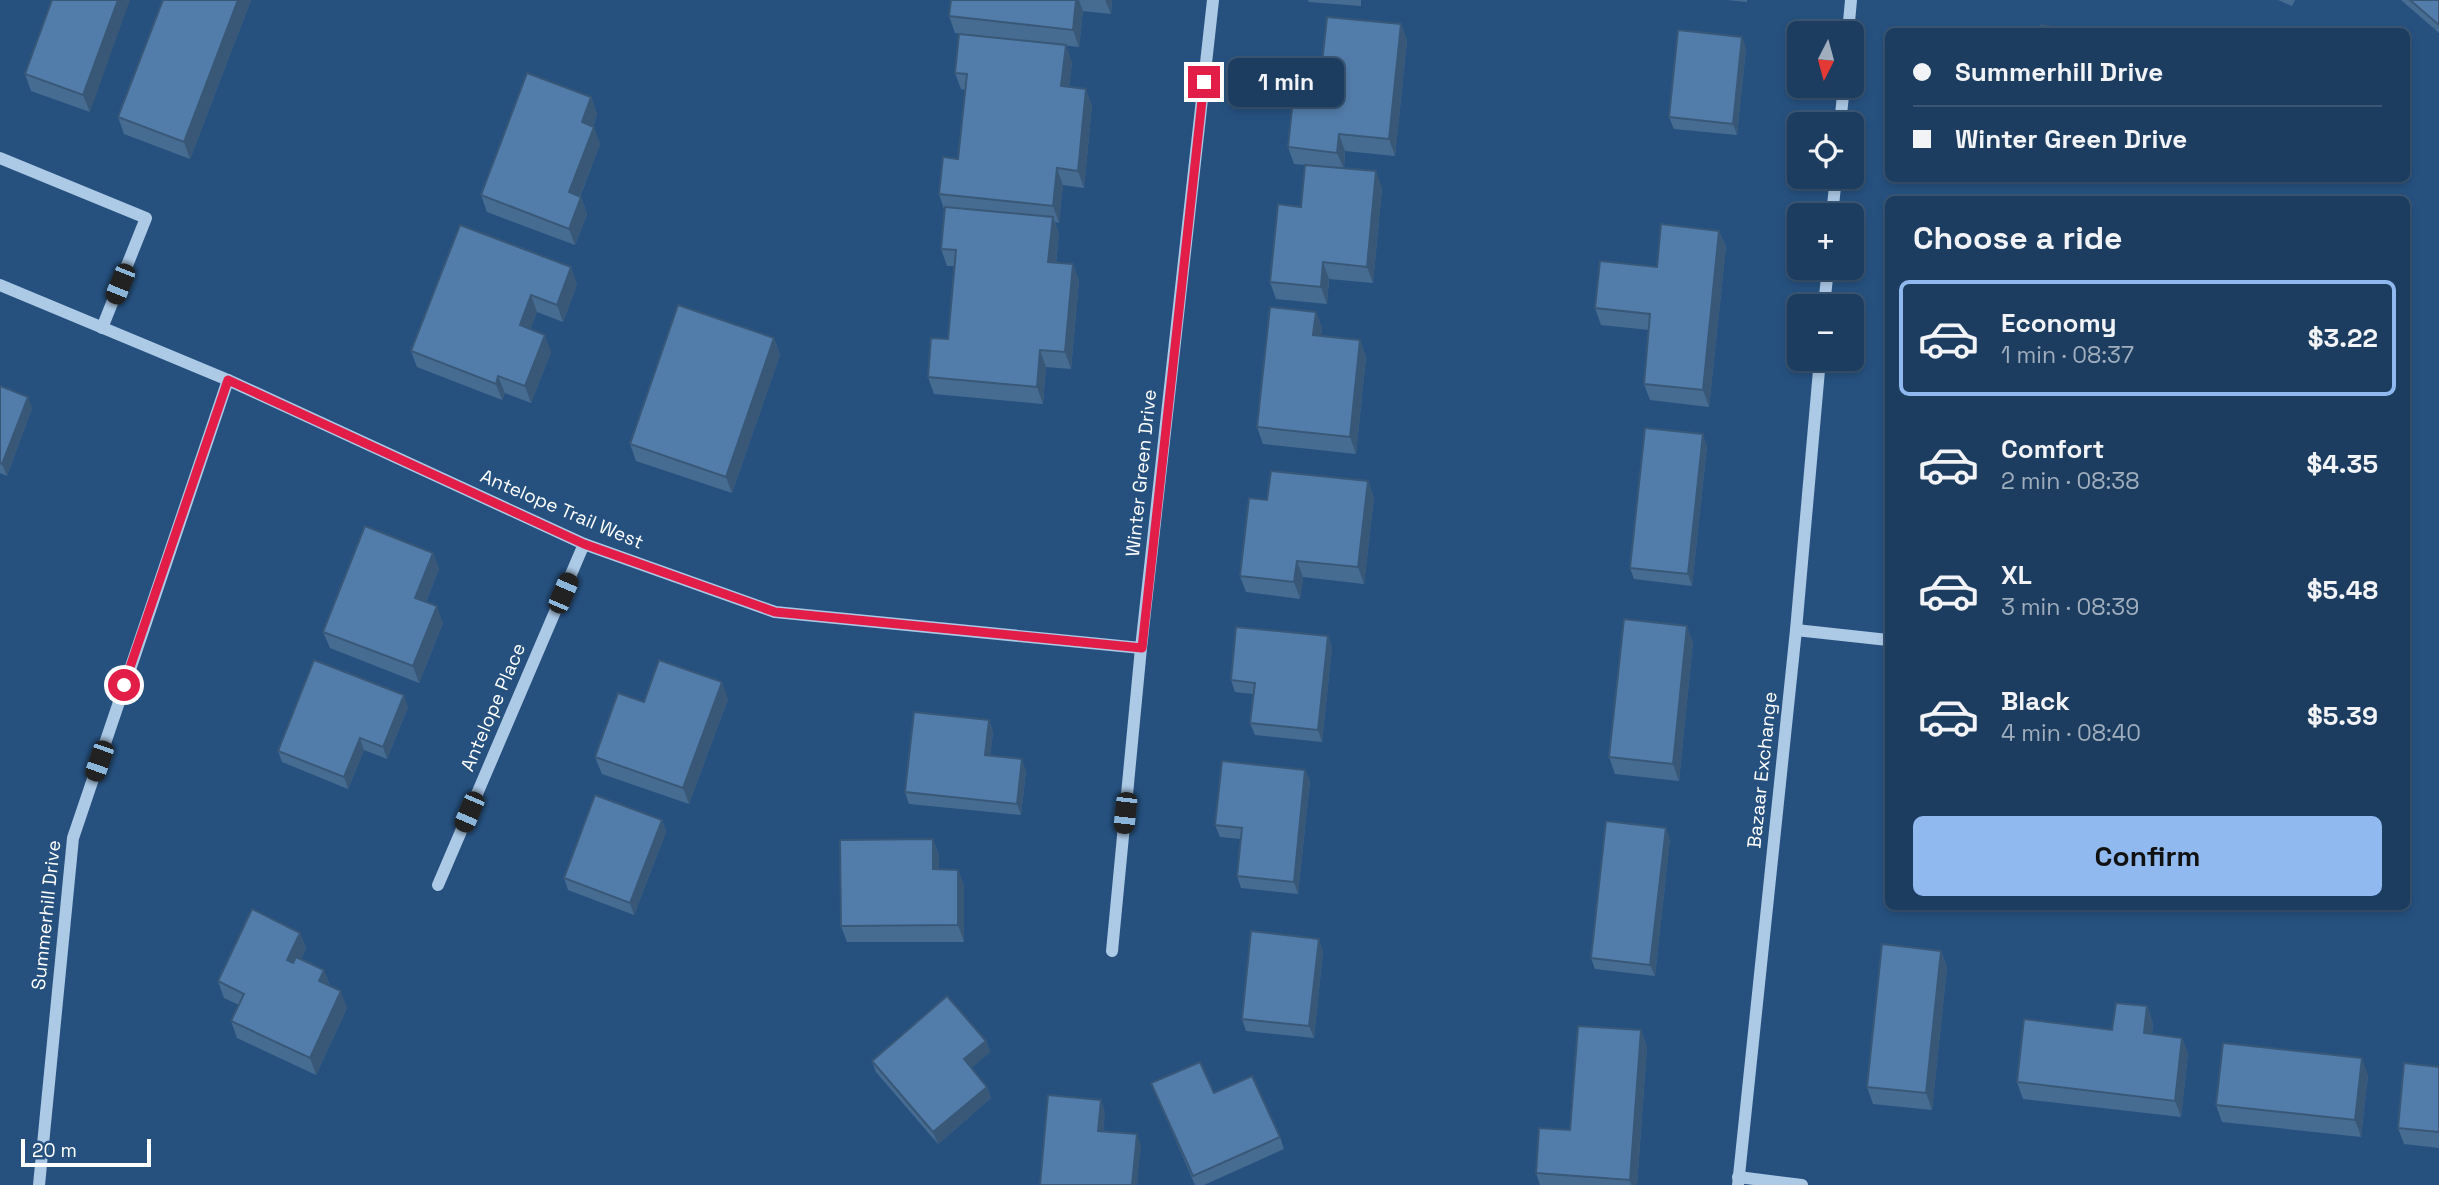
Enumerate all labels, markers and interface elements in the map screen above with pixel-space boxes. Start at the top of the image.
north arrow [1787,21,1864,98]
map controls [1787,21,1864,371]
text: Summerhill Drive [1955,55,2163,89]
callout: 1 min [1228,57,1344,106]
route end [1188,66,1220,98]
text: 1 min [1258,67,1314,97]
button: locate [1787,112,1864,189]
text: Winter Green Drive [1955,122,2187,156]
button: + [1787,203,1864,280]
text: Choose a ride [1913,218,2123,258]
car [103,261,138,307]
button: − [1787,294,1864,371]
text: Economy [2001,306,2117,340]
icon: car [1917,307,1980,370]
text: $3.22 [2308,321,2378,355]
text: 1 min · 08:37 [2001,340,2134,370]
street label: Winter Green Drive [1120,388,1162,558]
text: Comfort [2001,432,2104,466]
icon: car [1917,433,1980,496]
text: $4.35 [2307,447,2378,481]
street label: Antelope Trail West [477,463,647,555]
text: 2 min · 08:38 [2001,466,2140,496]
text: XL [2001,558,2032,592]
icon: car [1917,559,1980,622]
car [546,570,581,616]
text: $5.48 [2307,573,2378,607]
text: 3 min · 08:39 [2001,592,2139,622]
street label: Antelope Place [455,639,531,775]
route start [108,669,140,701]
text: Black [2001,684,2070,718]
icon: car [1917,685,1980,748]
street label: Bazaar Exchange [1741,690,1783,850]
text: $5.39 [2307,699,2378,733]
text: 4 min · 08:40 [2001,718,2141,748]
car [83,738,116,784]
car [452,789,487,835]
car [1113,791,1138,835]
button: Confirm [1913,816,2382,896]
street label: Summerhill Drive [26,839,66,991]
scale bar [21,1136,150,1168]
text: 20 m [32,1138,77,1163]

